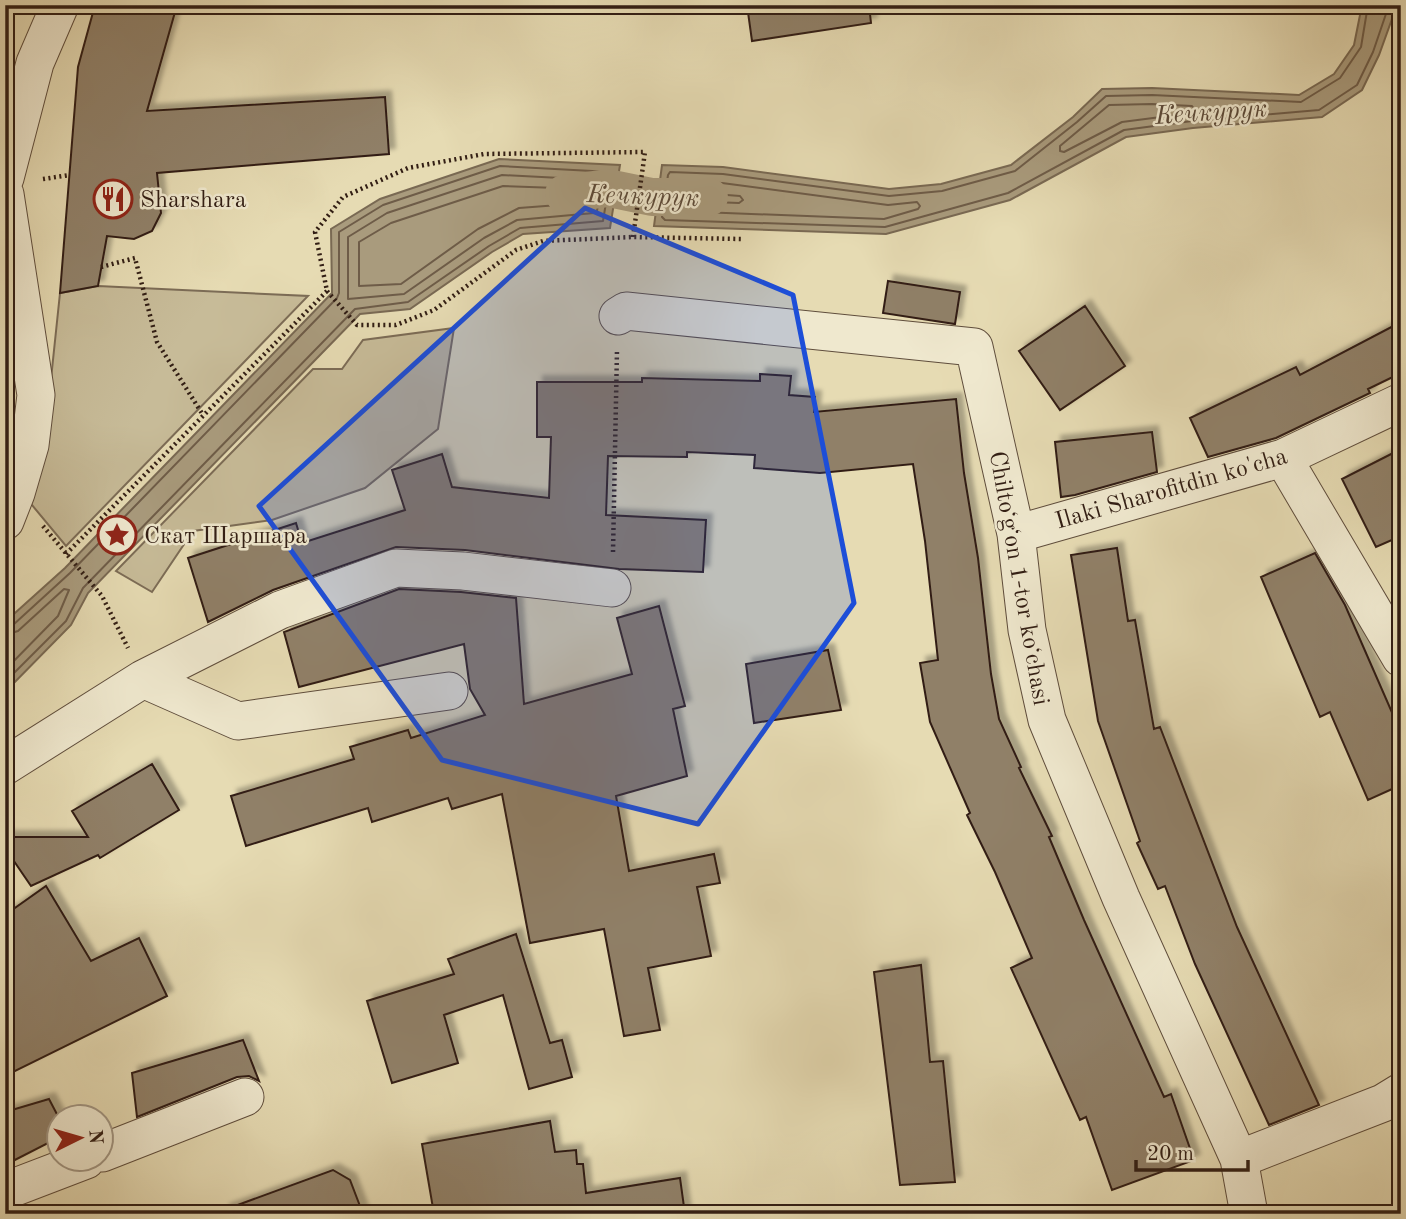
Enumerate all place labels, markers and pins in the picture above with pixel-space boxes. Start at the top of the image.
restaurant icon: Sharshara [92,178,134,220]
place label: Sharshara [140,189,247,213]
place icon: Скат Шаршара [96,514,138,556]
place label: Скат Шаршара [144,525,307,549]

